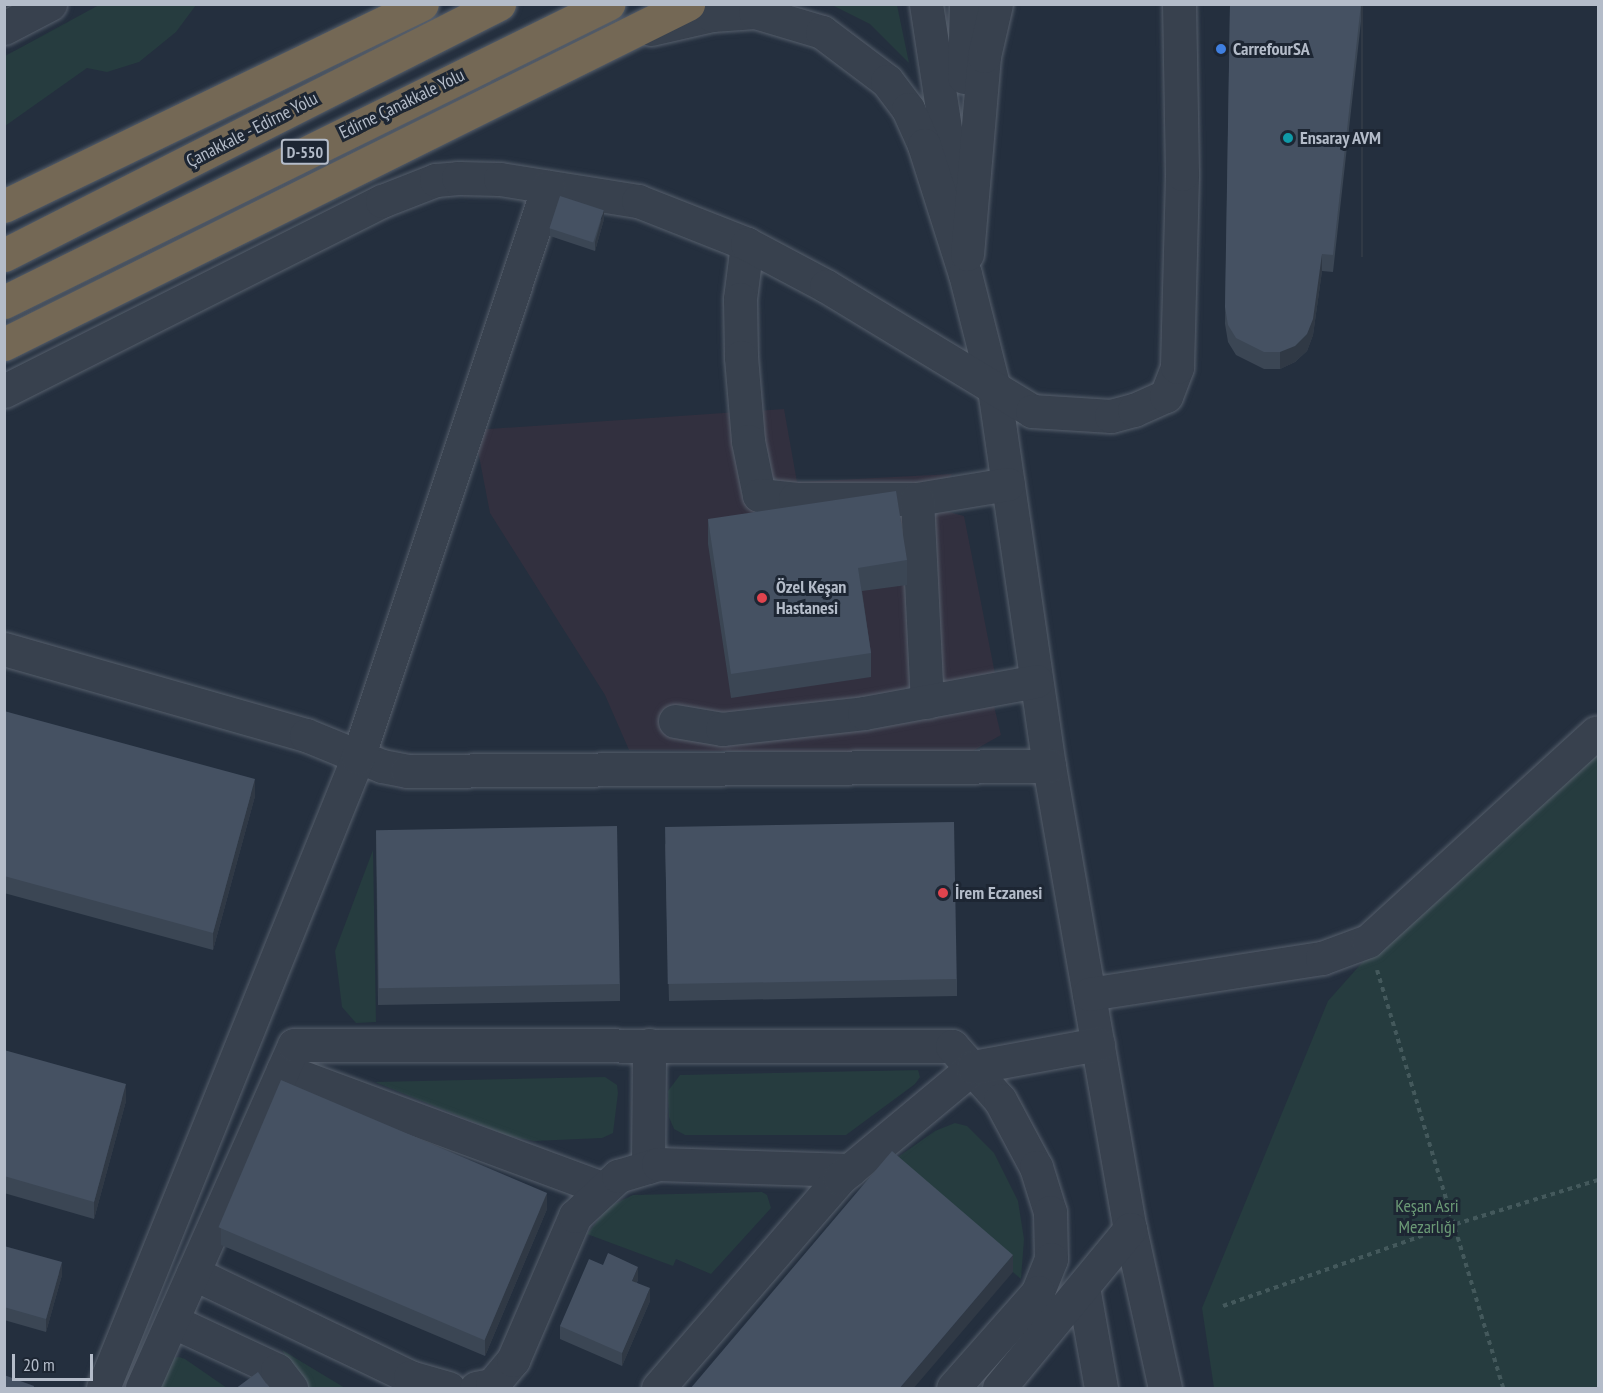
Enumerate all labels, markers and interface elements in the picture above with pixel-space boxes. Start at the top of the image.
place label: CarrefourSA [1233,38,1310,60]
marker: CarrefourSA [1214,42,1228,56]
street label: Edirne Çanakkale Yolu [336,64,468,144]
street label: Çanakkale - Edirne Yolu [182,87,322,173]
place label: Ensaray AVM [1300,127,1382,149]
marker: Ensaray AVM [1281,131,1295,145]
road number: D-550 [280,139,330,165]
place label: Özel Keşan Hastanesi [776,577,846,620]
marker: Özel Keşan Hastanesi [753,589,771,607]
place label: İrem Eczanesi [955,882,1042,904]
marker: İrem Eczanesi [936,886,950,900]
park label: Keşan Asri Mezarlığı [1395,1196,1459,1238]
scale bar [15,1342,96,1380]
text: 20 m [23,1353,55,1376]

